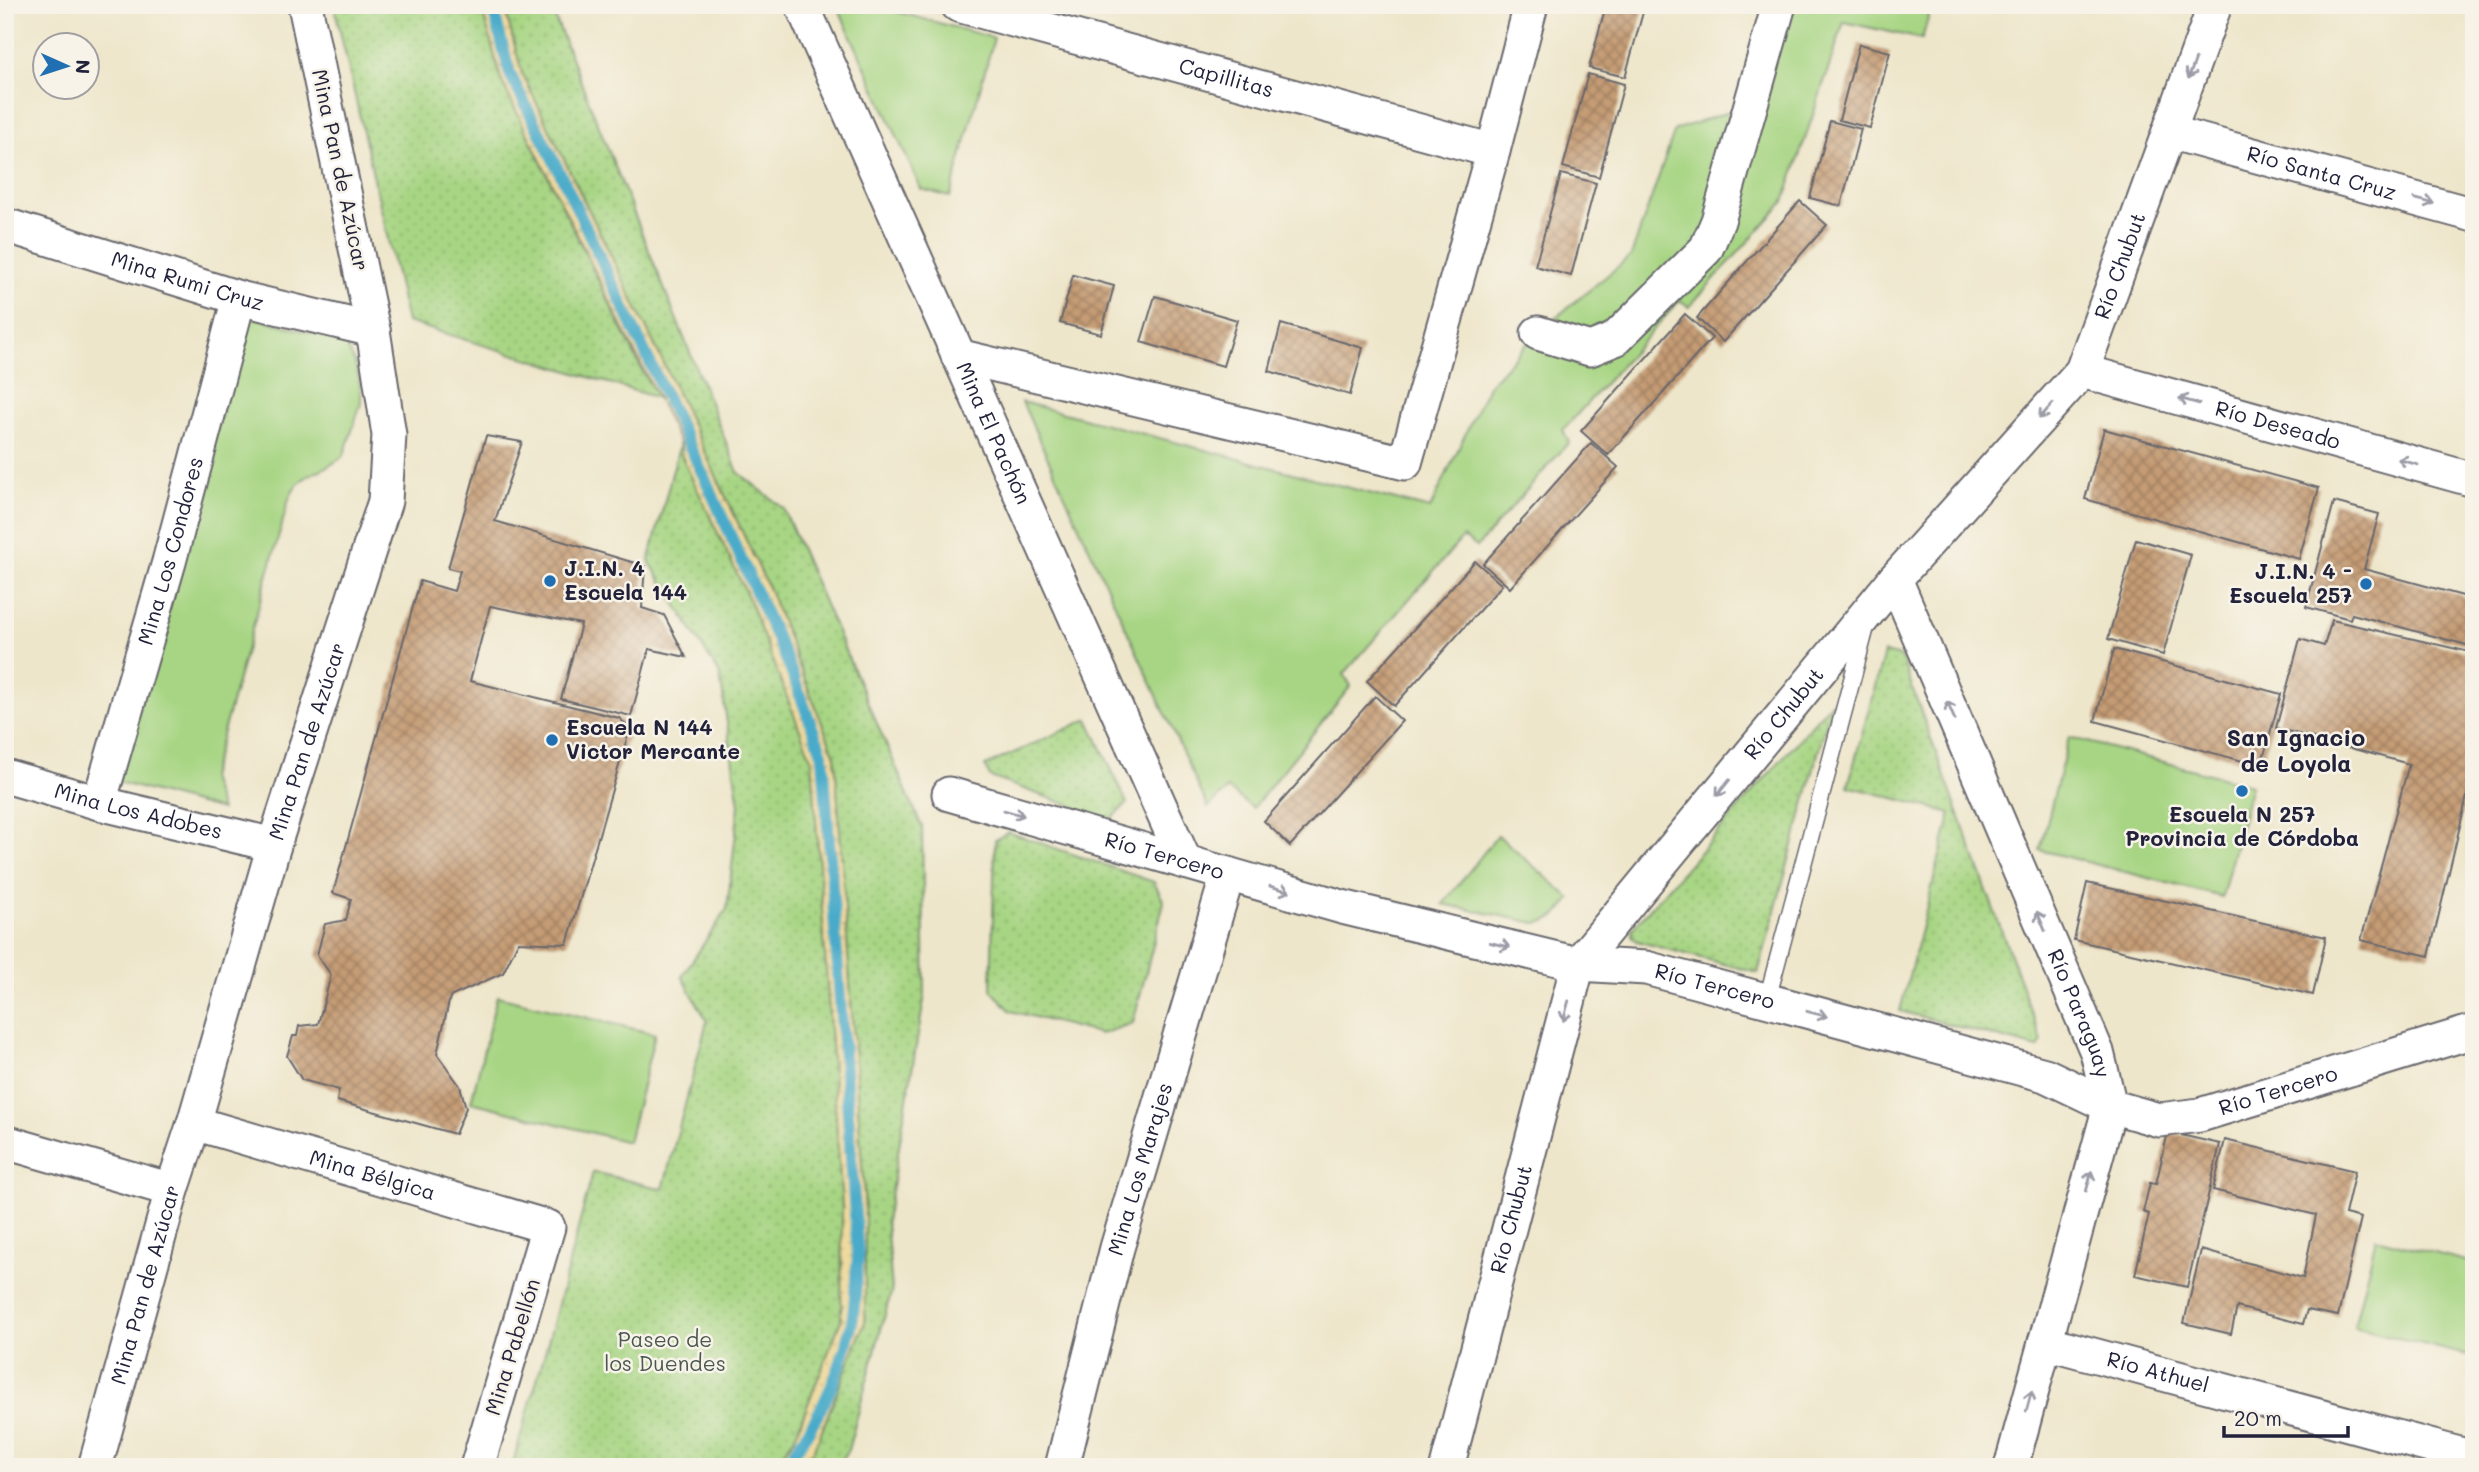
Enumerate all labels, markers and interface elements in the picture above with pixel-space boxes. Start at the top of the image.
north arrow [32,32,102,102]
street label: Capillitas [1176,51,1277,103]
one-way arrow [2185,58,2197,80]
text: N [71,59,96,75]
street label: Mina Pan de Azúcar [307,66,376,273]
street label: Río Santa Cruz [2244,139,2400,205]
one-way arrow [2413,196,2435,209]
street label: Río Chubut [2087,208,2151,323]
street label: Mina Rumi Cruz [108,244,267,315]
street label: Mina El Pachón [951,357,1038,508]
one-way arrow [2178,393,2200,406]
street label: Río Deseado [2212,394,2344,454]
one-way arrow [2038,402,2055,419]
street label: Mina Los Condores [131,454,208,648]
one-way arrow [2397,454,2419,467]
place label: J.I.N. 4 Escuela 144 [564,554,687,605]
place label: J.I.N. 4 - Escuela 257 [2229,557,2352,608]
marker: J.I.N. 4 Escuela 144 [542,573,558,589]
marker: J.I.N. 4 - Escuela 257 [2358,576,2374,592]
street label: Mina Pan de Azúcar [262,639,350,843]
street label: Río Chubut [1737,661,1829,764]
one-way arrow [1944,701,1957,723]
place label: Escuela N 144 Victor Mercante [566,713,740,764]
district label: San Ignacio de Loyola [2227,722,2365,778]
marker: Escuela N 144 Victor Mercante [544,732,560,748]
street label: Mina Los Adobes [52,776,225,844]
one-way arrow [1715,779,1731,797]
marker: Escuela N 257 Provincia de Córdoba [2234,783,2250,799]
place label: Escuela N 257 Provincia de Córdoba [2125,800,2359,851]
one-way arrow [1003,807,1025,820]
street label: Río Tercero [1102,825,1227,884]
one-way arrow [1269,884,1291,897]
one-way arrow [2034,910,2047,932]
one-way arrow [1488,939,1511,952]
street label: Río Paraguay [2043,944,2118,1080]
street label: Río Tercero [1652,956,1778,1014]
one-way arrow [1559,999,1572,1022]
one-way arrow [1806,1008,1828,1021]
street label: Río Tercero [2215,1059,2340,1121]
street label: Mina Los Marajes [1101,1079,1177,1258]
street label: Mina Bélgica [307,1143,439,1205]
street label: Río Chubut [1483,1161,1537,1276]
one-way arrow [2083,1171,2096,1193]
street label: Mina Pan de Azúcar [104,1182,185,1387]
street label: Mina Pabellón [478,1275,545,1418]
park label: Paseo de los Duendes [604,1325,726,1376]
street label: Río Athuel [2104,1344,2212,1398]
one-way arrow [2023,1390,2036,1413]
scale bar [2224,1395,2348,1439]
text: 20 m [2234,1404,2282,1431]

